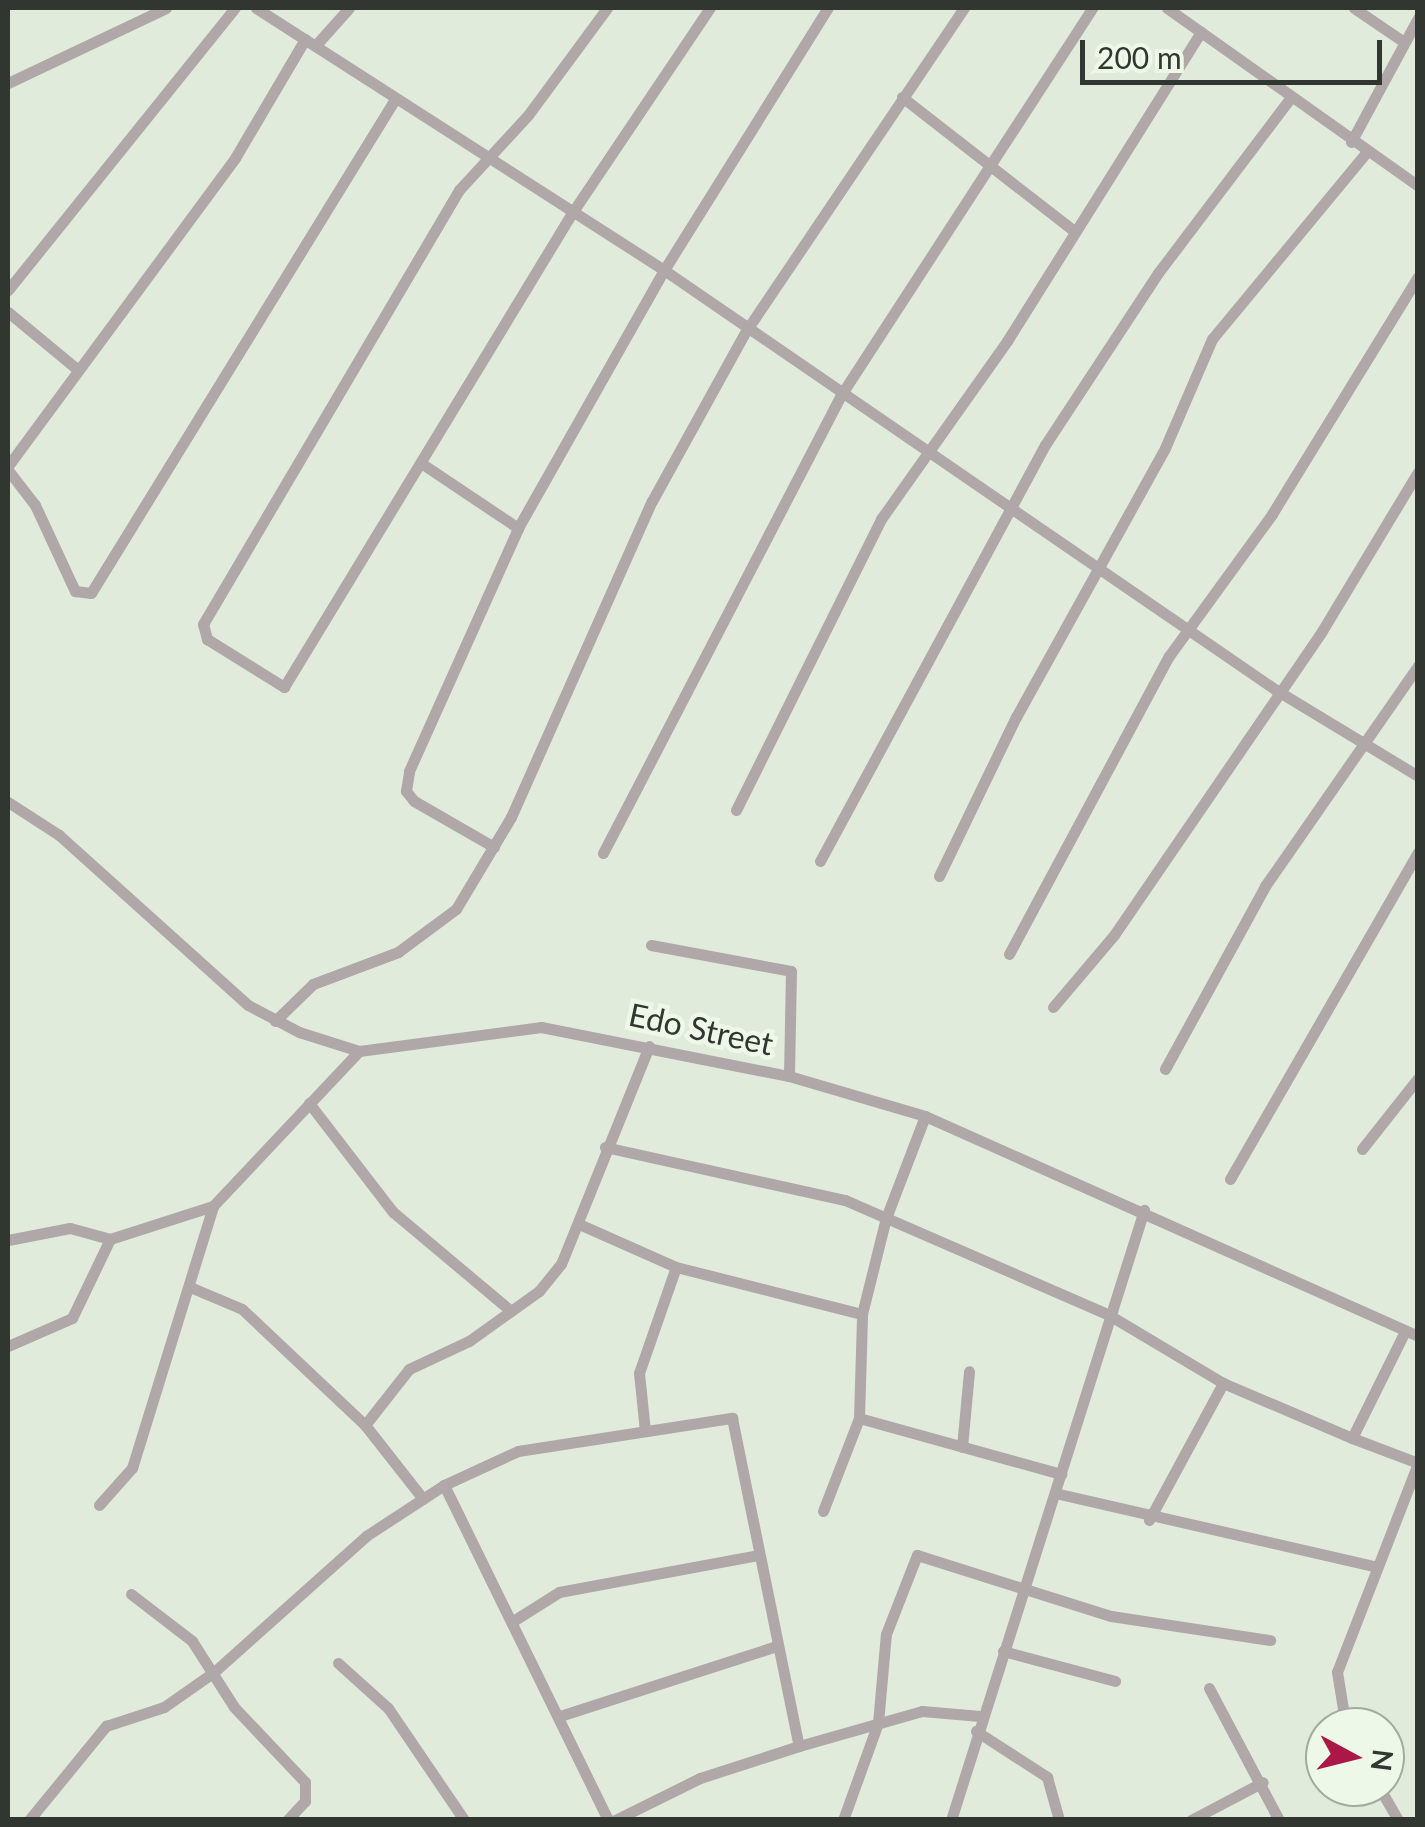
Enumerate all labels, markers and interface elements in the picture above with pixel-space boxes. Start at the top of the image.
scale bar [1085,20,1388,82]
text: 200 m [1097,39,1182,75]
street label: Edo Street [625,995,777,1063]
north arrow [1305,1707,1405,1807]
text: N [1365,1748,1401,1773]

